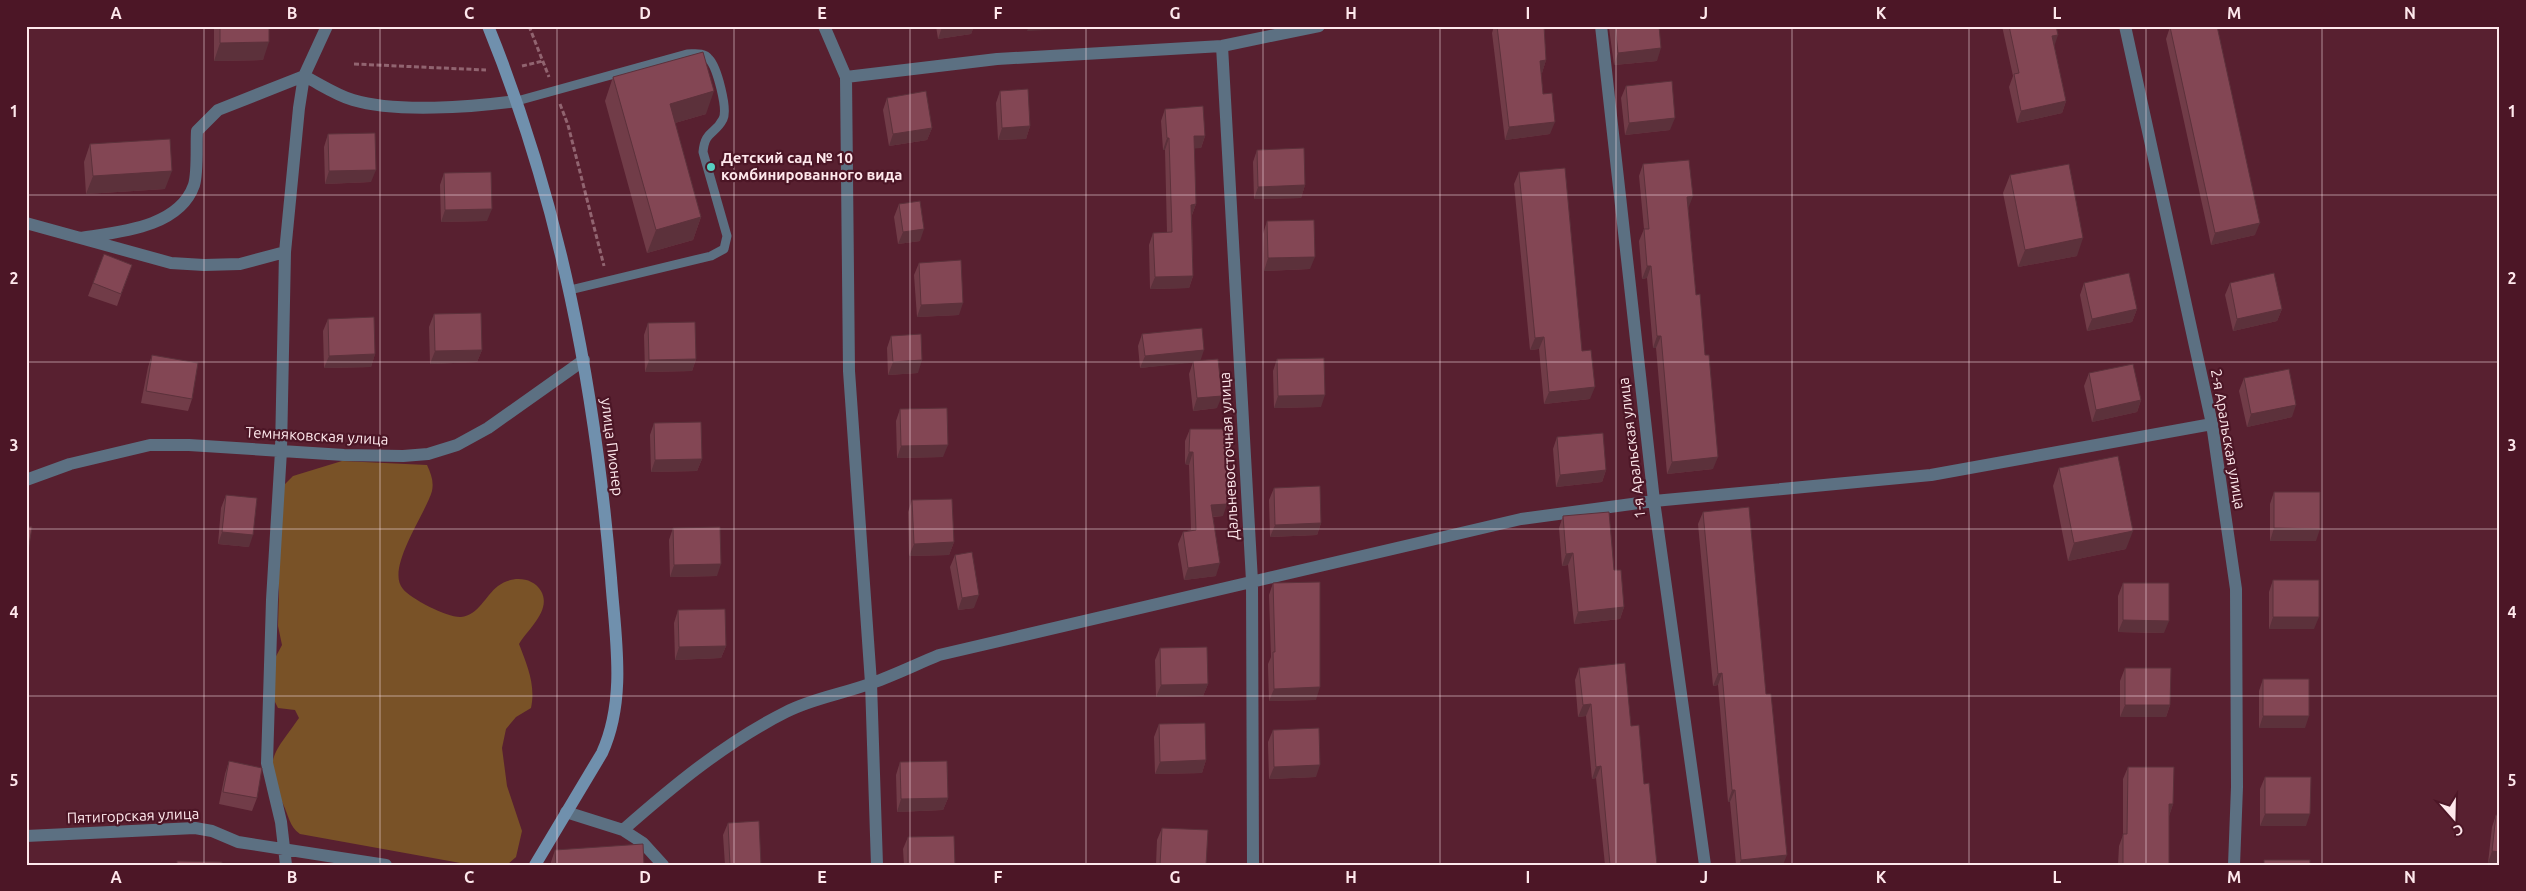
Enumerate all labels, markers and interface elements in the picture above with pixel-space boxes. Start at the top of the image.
text: A [110,4,122,22]
text: B [287,4,297,22]
text: C [464,4,474,22]
text: D [639,4,651,22]
text: E [817,4,827,22]
text: F [994,4,1003,22]
text: G [1169,4,1181,22]
text: H [1345,4,1357,22]
text: I [1526,4,1530,22]
text: J [1700,4,1708,22]
text: K [1876,4,1887,22]
text: L [2053,4,2062,22]
text: M [2227,4,2241,22]
text: N [2404,4,2416,22]
text: 1 [9,102,19,120]
text: 1 [2507,102,2517,120]
place label: Детский сад № 10 комбинированного вида [721,149,902,183]
marker: Детский сад № 10 комбинированного вида [705,161,717,173]
text: 2 [9,269,19,287]
text: 2 [2507,269,2517,287]
street label: 2-я Аральская улица [2208,367,2249,510]
street label: Дальневосточная улица [1216,372,1241,541]
street label: 1-я Аральская улица [1614,377,1649,520]
street label: улица Пионер [598,397,627,497]
street label: Темняковская улица [245,423,389,448]
text: 3 [9,436,19,454]
text: 3 [2507,436,2517,454]
text: 4 [9,603,19,621]
text: 4 [2507,603,2517,621]
text: 5 [9,771,19,789]
text: 5 [2507,771,2517,789]
north arrow [2428,794,2478,844]
street label: Пятигорская улица [66,805,199,826]
text: С [2451,821,2465,839]
text: A [110,868,122,886]
text: B [287,868,297,886]
text: C [464,868,474,886]
text: D [639,868,651,886]
text: E [817,868,827,886]
text: F [994,868,1003,886]
text: G [1169,868,1181,886]
text: H [1345,868,1357,886]
text: I [1526,868,1530,886]
text: J [1700,868,1708,886]
text: K [1876,868,1887,886]
text: L [2053,868,2062,886]
text: M [2227,868,2241,886]
text: N [2404,868,2416,886]

